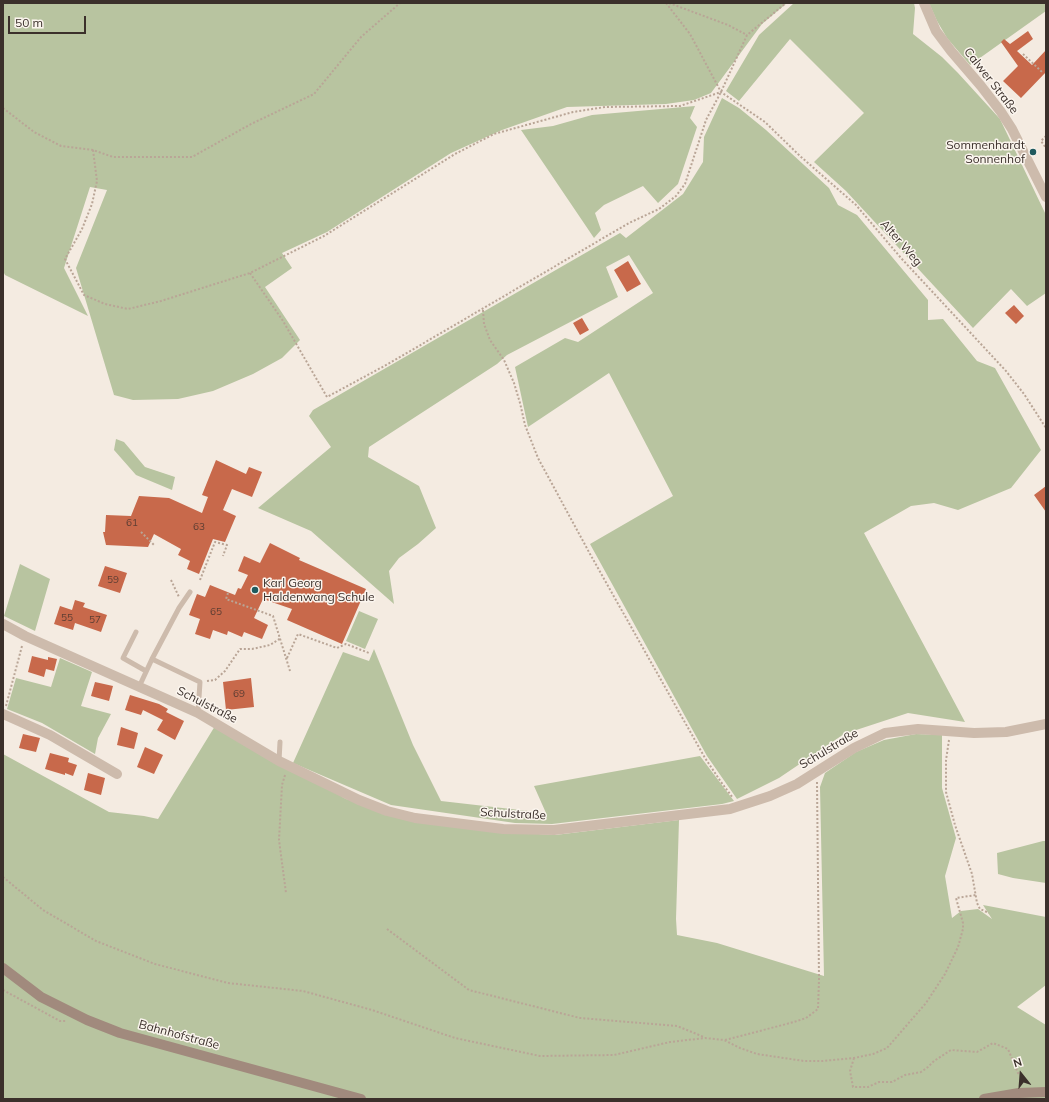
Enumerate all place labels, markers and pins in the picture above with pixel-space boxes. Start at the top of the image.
place label: Sommenhardt Sonnenhof [946,138,1025,166]
marker: Sommenhardt Sonnenhof [1028,147,1038,157]
place label: Karl Georg Haldenwang Schule [263,576,375,604]
marker: Karl Georg Haldenwang Schule [250,585,260,595]

